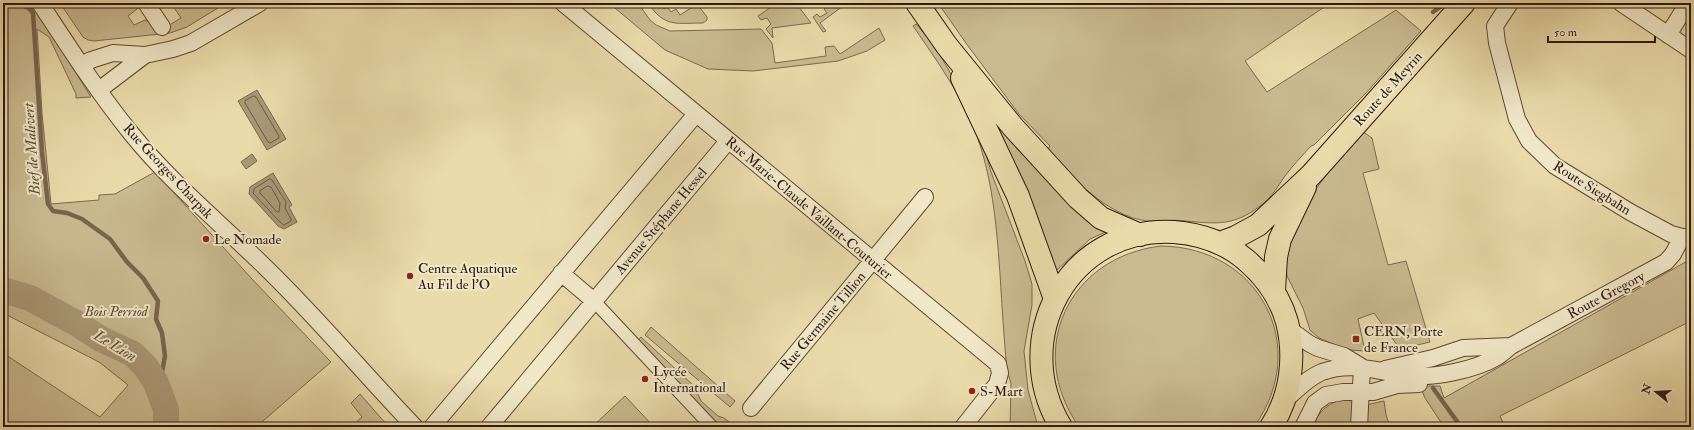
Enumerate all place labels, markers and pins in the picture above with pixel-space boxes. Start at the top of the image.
place label: Le Nomade [214,231,281,248]
marker: Le Nomade [201,234,211,244]
place label: Centre Aquatique Au Fil de l'O [417,260,518,293]
marker: Centre Aquatique Au Fil de l'O [405,271,415,281]
place label: CERN, Porte de France [1364,323,1443,356]
marker: CERN, Porte de France [1351,334,1361,344]
place label: Lycée International [653,363,726,396]
marker: Lycée International [640,374,650,384]
place label: S-Mart [980,383,1023,400]
marker: S-Mart [967,386,977,396]

